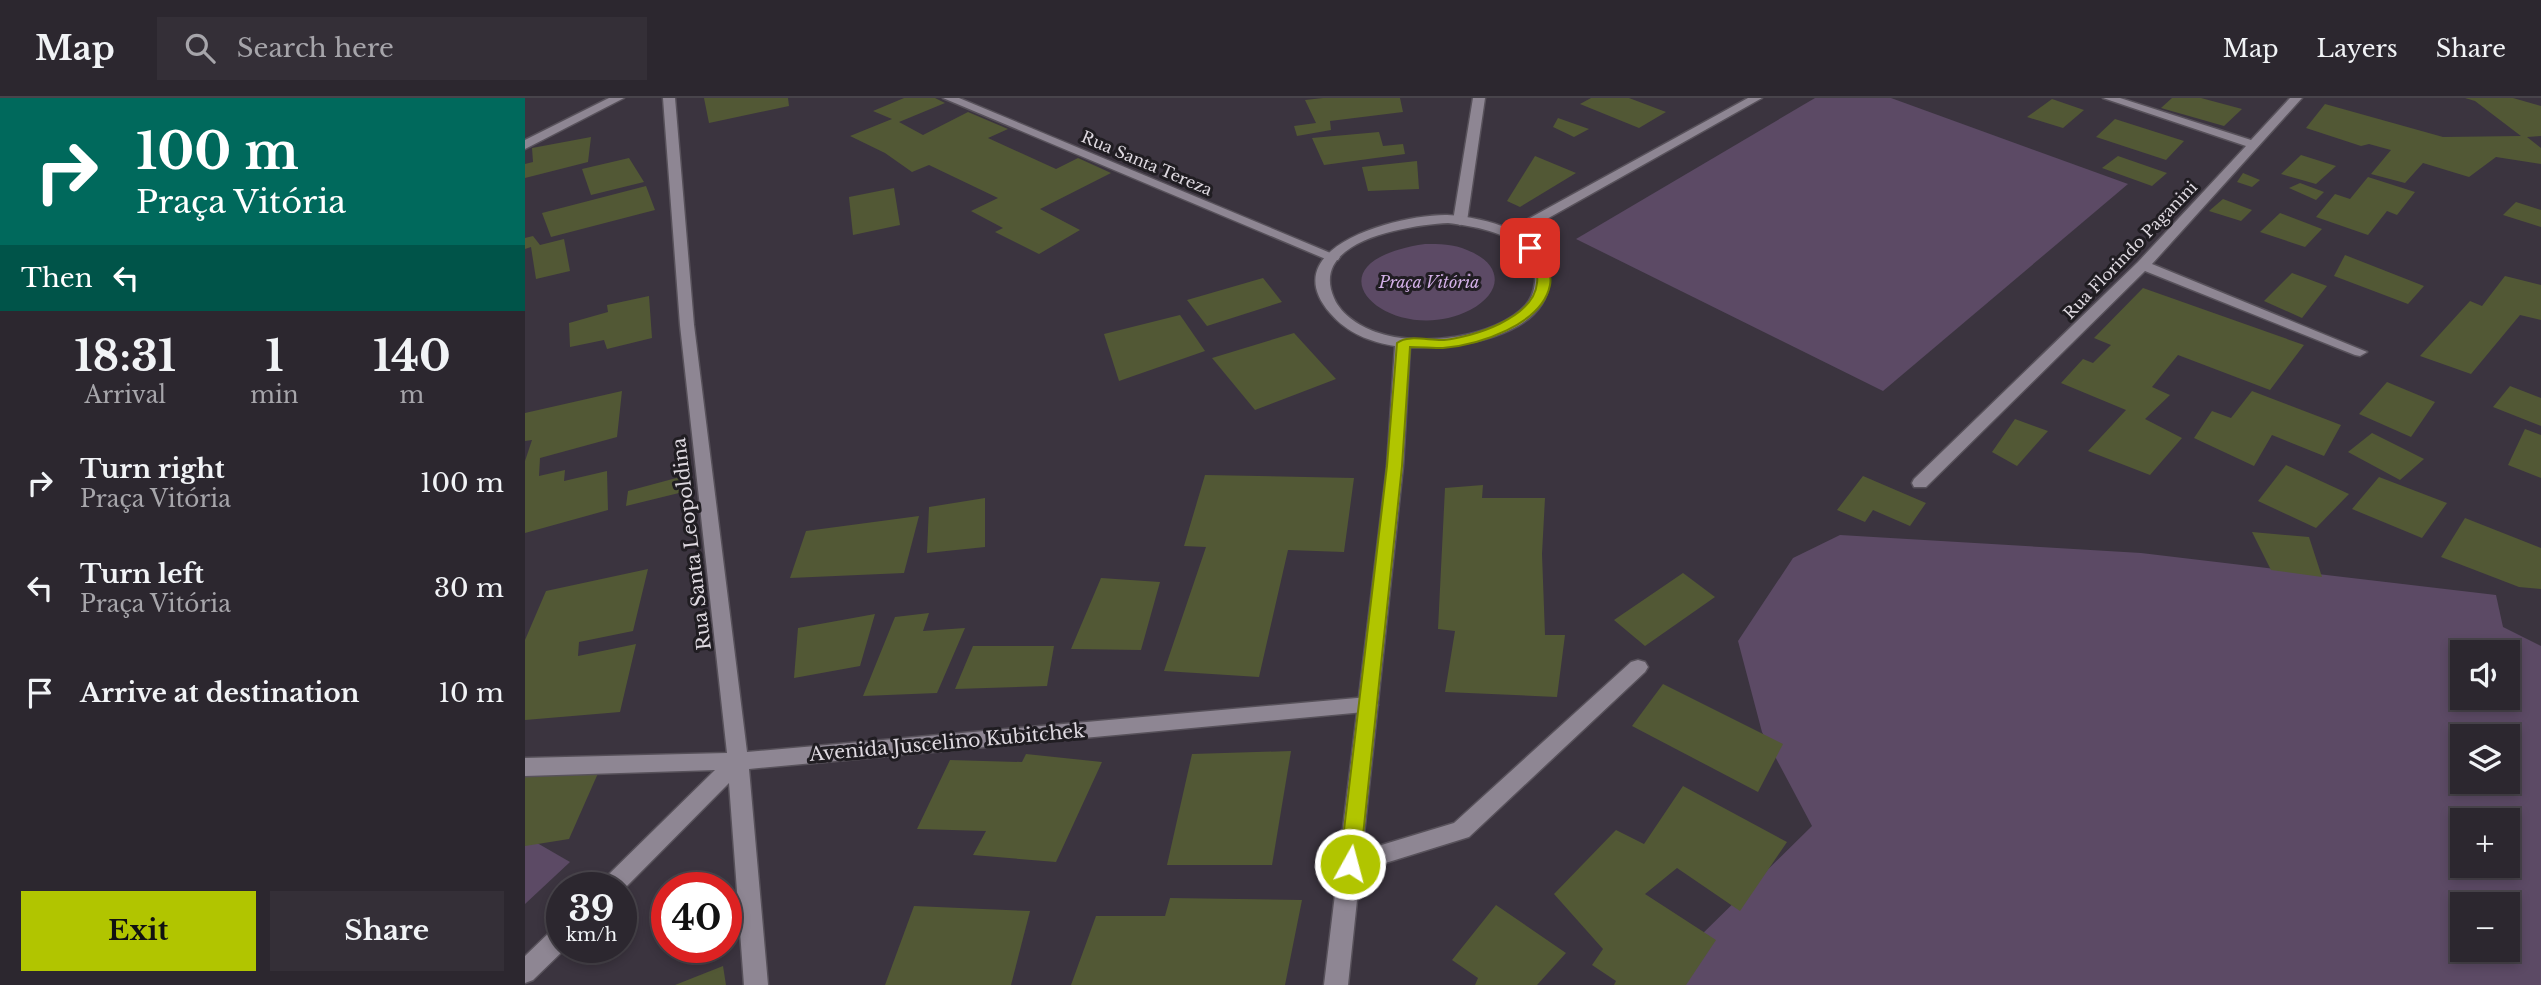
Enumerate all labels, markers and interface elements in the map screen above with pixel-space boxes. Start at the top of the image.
search box [157,17,647,80]
text: Map [35,28,115,69]
icon: search [181,29,219,67]
text: Search here [237,32,394,64]
text: Map [2223,34,2279,63]
text: Layers [2317,34,2398,63]
text: Share [2436,34,2506,63]
text: 100 m [136,121,299,182]
icon: right [21,126,112,217]
street label: Rua Santa Tereza [1078,126,1216,200]
street label: Rua Florindo Paganini [2059,176,2201,323]
text: Praça Vitória [136,182,346,222]
pin [1500,218,1560,278]
icon: arrive [1511,229,1549,267]
icon: left [107,259,145,297]
text: Then [21,262,93,294]
park label: Praça Vitória [1378,272,1479,292]
text: 18:31 [74,330,176,382]
text: 1 [265,330,284,382]
text: 140 [373,330,451,382]
text: Arrival [84,381,166,409]
text: min [250,381,299,409]
text: m [399,381,424,409]
street label: Rua Santa Leopoldina [667,436,716,651]
text: Turn right [80,453,225,485]
icon: right [21,464,59,502]
text: 100 m [420,467,504,499]
text: Praça Vitória [80,485,231,513]
text: Turn left [80,558,204,590]
icon: left [21,569,59,607]
text: 30 m [434,572,504,604]
text: Praça Vitória [80,590,231,618]
map controls [2450,640,2520,962]
button: sound [2450,640,2520,710]
icon: arrive [21,674,59,712]
text: Arrive at destination [80,677,360,709]
text: 10 m [438,677,504,709]
street label: Avenida Juscelino Kubitchek [807,719,1086,766]
button: layers [2450,724,2520,794]
button: + [2450,808,2520,878]
position arrow [1313,827,1387,901]
speed limit sign: 40 [651,872,742,963]
text: 39 [569,887,614,930]
button: Exit [21,891,256,971]
button: Share [270,891,504,971]
button: − [2450,892,2520,962]
text: km/h [566,924,617,946]

